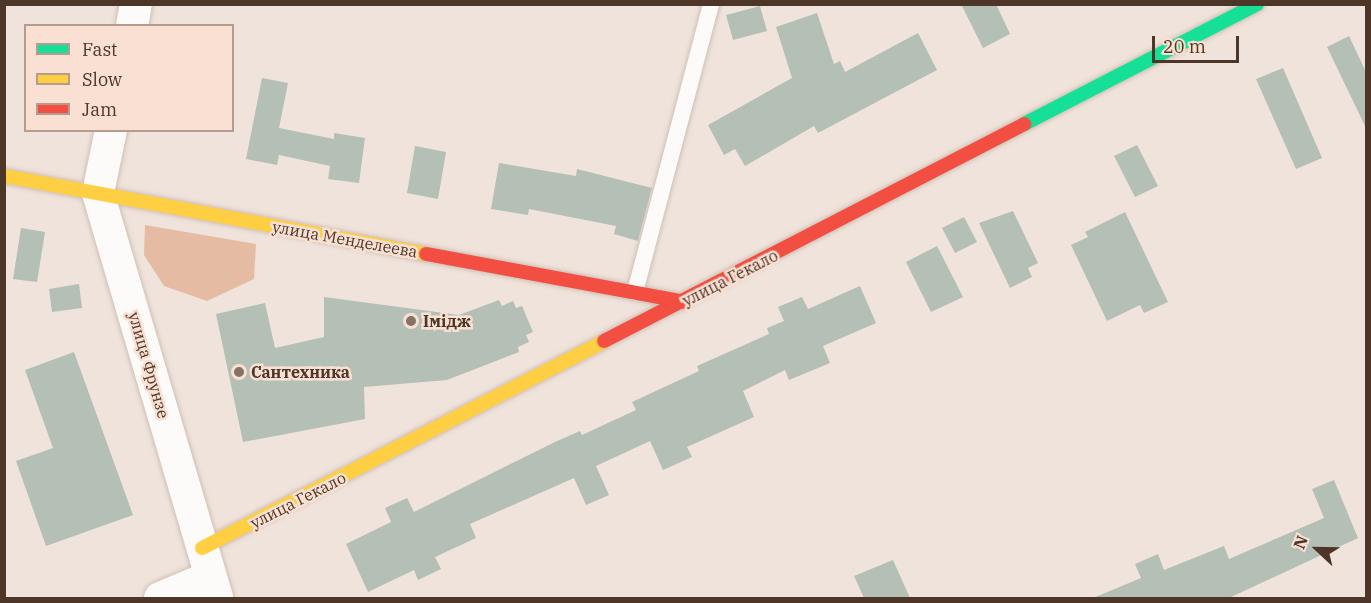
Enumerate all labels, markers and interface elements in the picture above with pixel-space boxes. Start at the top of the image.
legend [24,24,234,132]
scale bar [1155,24,1242,62]
text: 20 m [1163,35,1206,58]
text: Fast [82,38,117,61]
text: Slow [82,68,122,91]
text: Jam [82,98,117,121]
street label: улица Менделеева [271,217,419,261]
street label: улица Гекало [679,246,781,310]
street label: улица Фрунзе [125,310,173,420]
place label: Імідж [423,311,471,331]
marker: Імідж [404,314,418,328]
place label: Сантехника [251,362,350,382]
marker: Сантехника [232,365,246,379]
street label: улица Гекало [247,468,349,532]
north arrow [1287,519,1347,579]
text: N [1289,533,1312,552]

